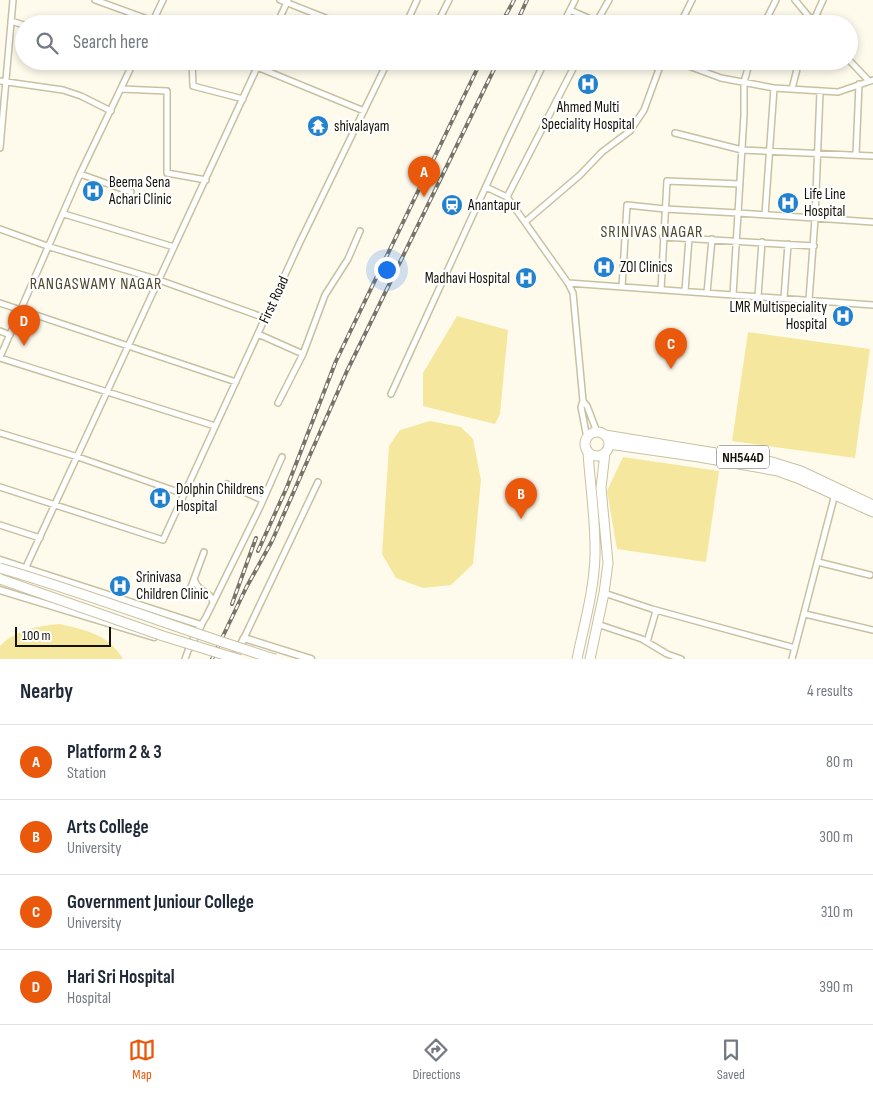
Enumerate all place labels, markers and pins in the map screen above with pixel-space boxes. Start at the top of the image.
hospital icon: Ahmed Multi Speciality Hospital [576,72,600,96]
place label: Ahmed Multi Speciality Hospital [541,98,635,134]
temple icon: shivalayam [306,114,330,138]
place label: shivalayam [334,117,389,136]
pin: A [408,156,440,197]
place label: Beema Sena Achari Clinic [108,173,172,209]
hospital icon: Beema Sena Achari Clinic [81,179,105,203]
place label: Life Line Hospital [804,185,846,221]
hospital icon: Life Line Hospital [776,191,800,215]
station icon: Anantapur [440,193,464,217]
place label: Anantapur [467,196,521,215]
hospital icon: ZOI Clinics [592,255,616,279]
place label: ZOI Clinics [620,258,673,277]
hospital icon: Madhavi Hospital [514,266,538,290]
place label: Madhavi Hospital [425,269,510,288]
place label: LMR Multispeciality Hospital [729,298,827,334]
hospital icon: LMR Multispeciality Hospital [831,304,855,328]
pin: D [8,305,40,346]
pin: C [655,328,687,369]
pin: B [505,478,537,519]
place label: Dolphin Childrens Hospital [176,480,264,516]
hospital icon: Dolphin Childrens Hospital [148,486,172,510]
place label: Srinivasa Children Clinic [136,568,209,604]
hospital icon: Srinivasa Children Clinic [108,574,132,598]

